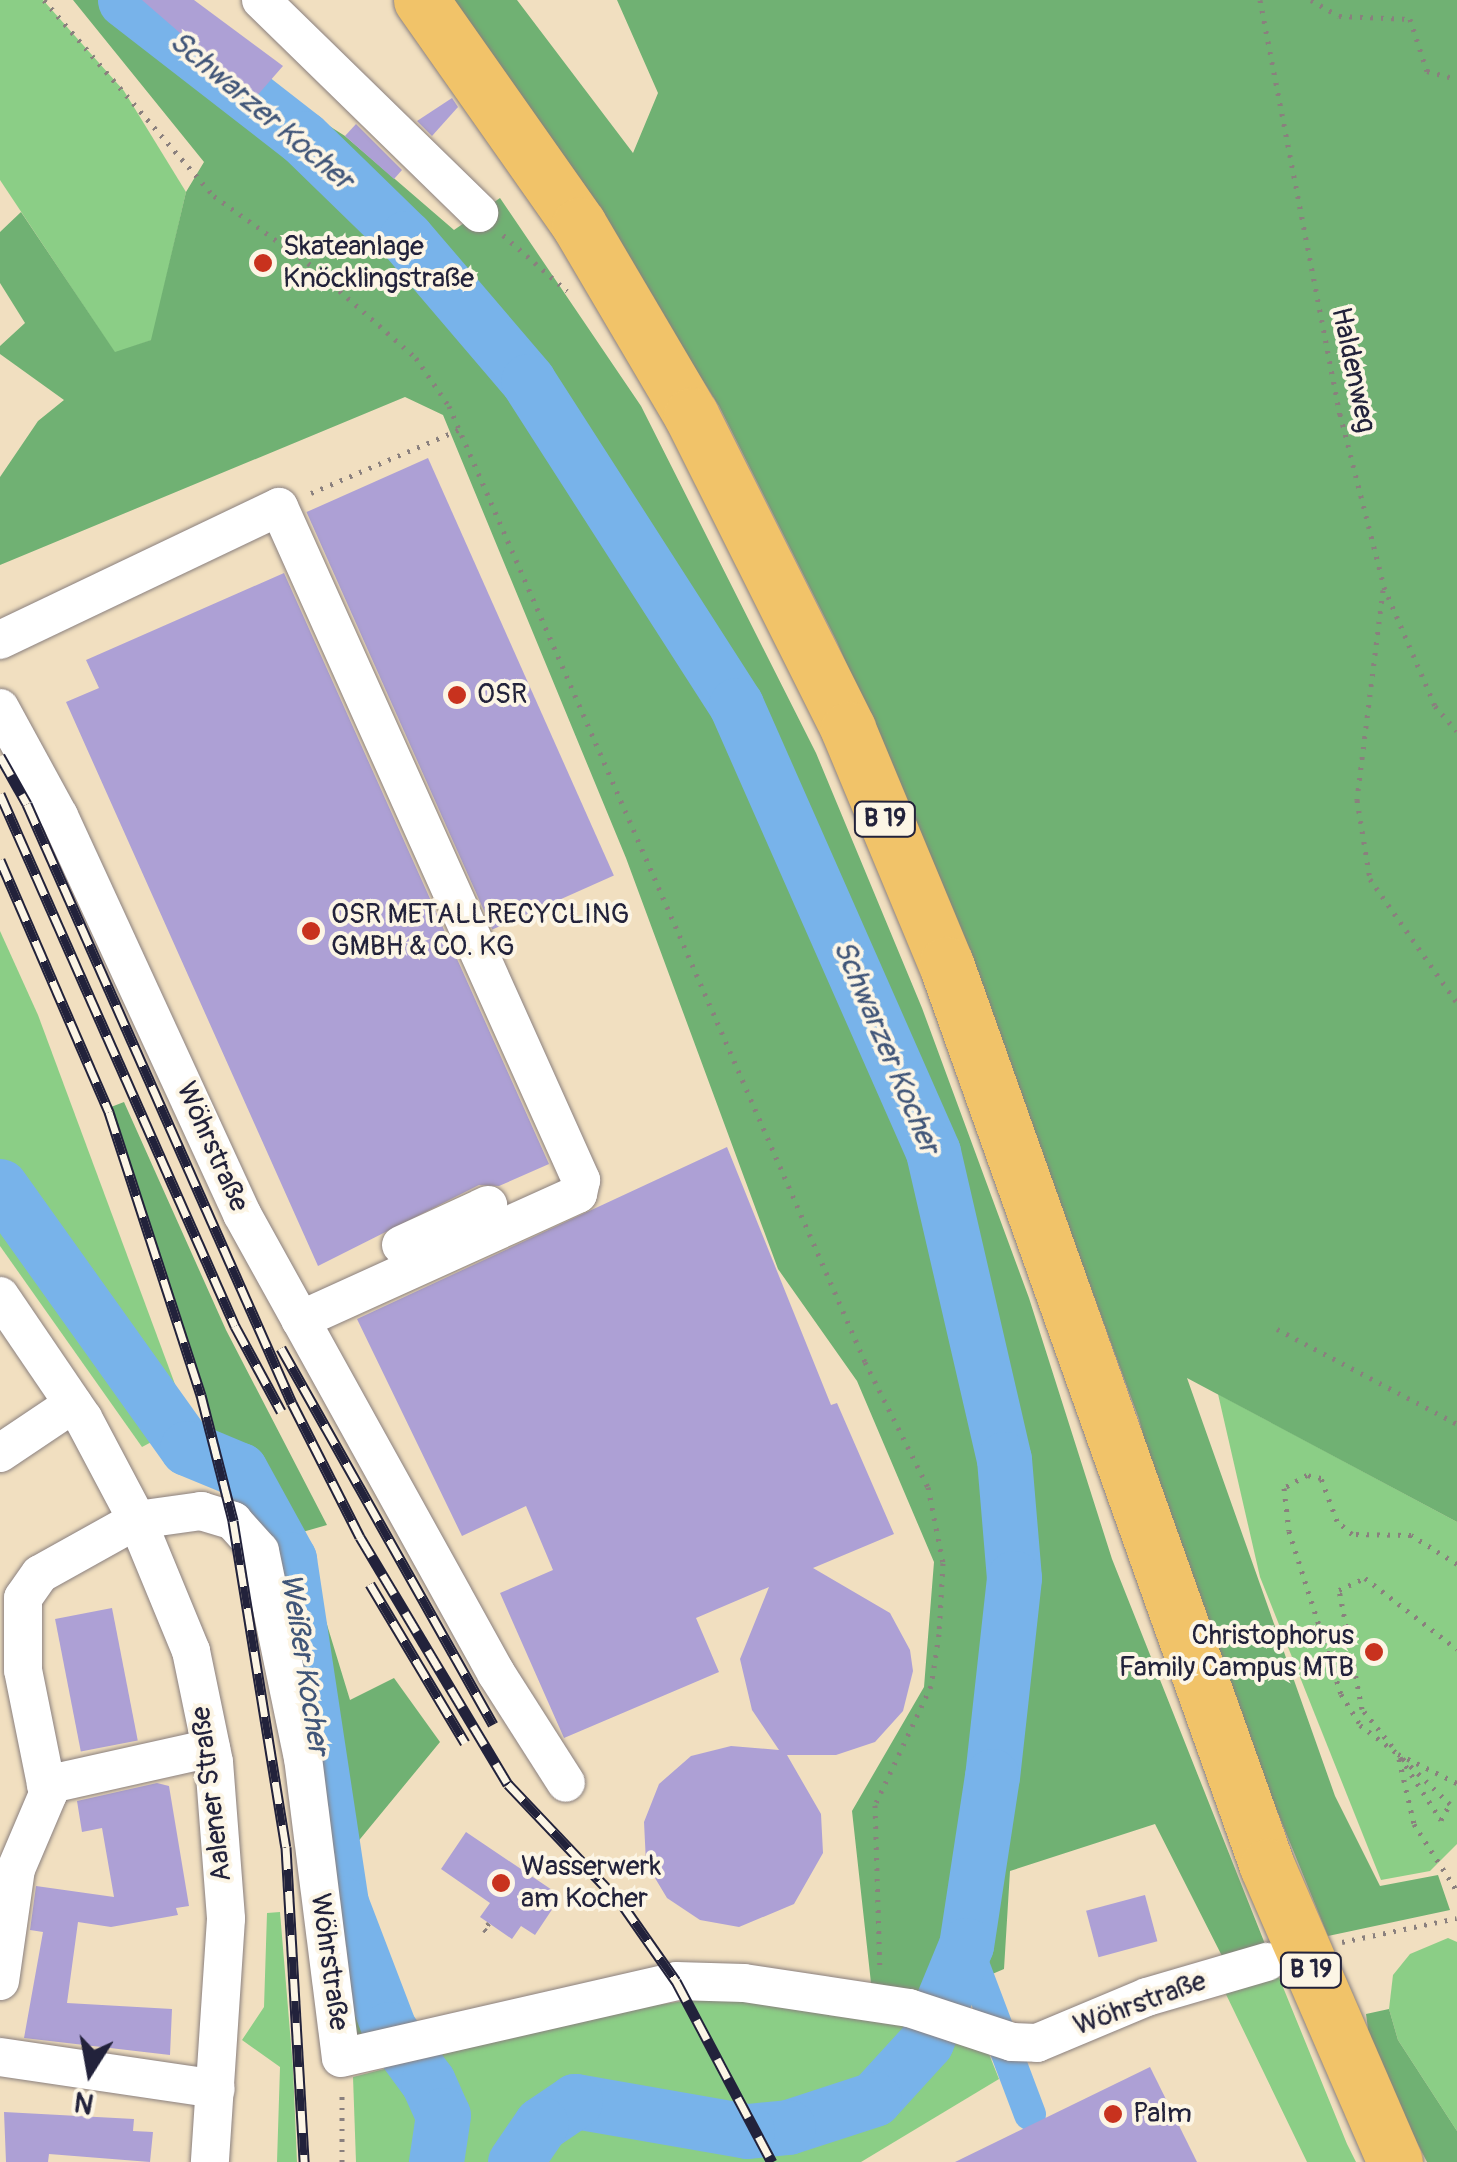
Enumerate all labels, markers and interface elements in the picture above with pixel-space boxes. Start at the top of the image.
water label: Schwarzer Kocher [162,24,360,198]
place label: Skateanlage Knöcklingstraße [283,230,474,296]
marker: Skateanlage Knöcklingstraße [252,252,274,274]
street label: Haldenweg [1323,304,1383,436]
place label: OSR [477,678,527,712]
marker: OSR [446,684,468,706]
road number: B 19 [852,799,918,839]
place label: OSR METALLRECYCLING GMBH & CO. KG [331,898,629,964]
marker: OSR METALLRECYCLING GMBH & CO. KG [300,920,322,942]
water label: Schwarzer Kocher [825,935,947,1159]
street label: Wöhrstraße [169,1077,255,1217]
water label: Weißer Kocher [272,1571,336,1757]
place label: Christophorus Family Campus MTB [1119,1619,1354,1685]
marker: Christophorus Family Campus MTB [1363,1641,1385,1663]
street label: Aalener Straße [185,1704,239,1884]
place label: Wasserwerk am Kocher [521,1850,661,1916]
marker: Wasserwerk am Kocher [490,1872,512,1894]
street label: Wöhrstraße [303,1891,355,2033]
road number: B 19 [1278,1950,1344,1990]
street label: Wöhrstraße [1069,1965,1211,2043]
north arrow [40,2022,140,2122]
text: N [72,2083,97,2121]
place label: Palm [1133,2097,1192,2131]
marker: Palm [1102,2103,1124,2125]

